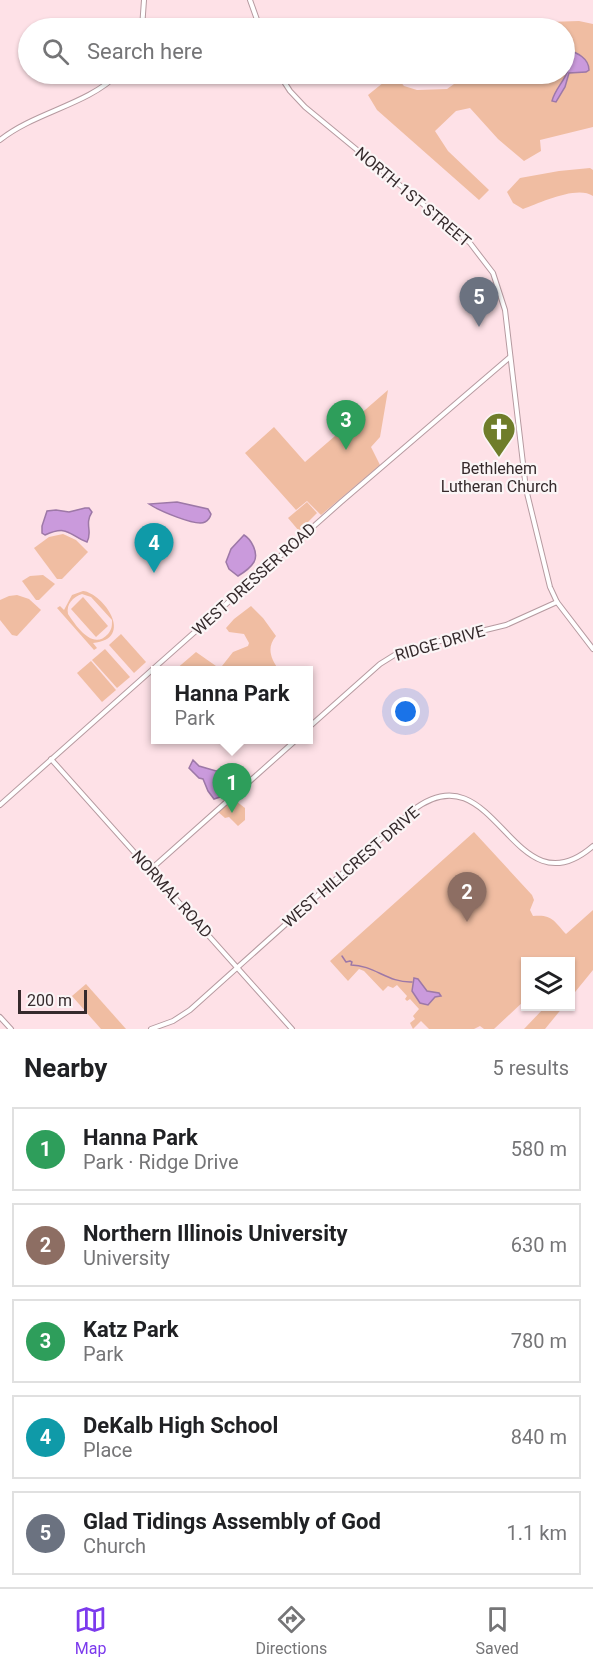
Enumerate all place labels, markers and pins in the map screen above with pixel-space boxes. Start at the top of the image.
pin: 5 [460,278,498,327]
pin: 3 [326,400,366,450]
church icon: Bethlehem Lutheran Church [481,411,517,458]
place label: Bethlehem Lutheran Church [441,459,557,496]
pin: 4 [134,524,174,573]
pin: 1 [212,764,252,813]
pin: 2 [448,872,486,922]

